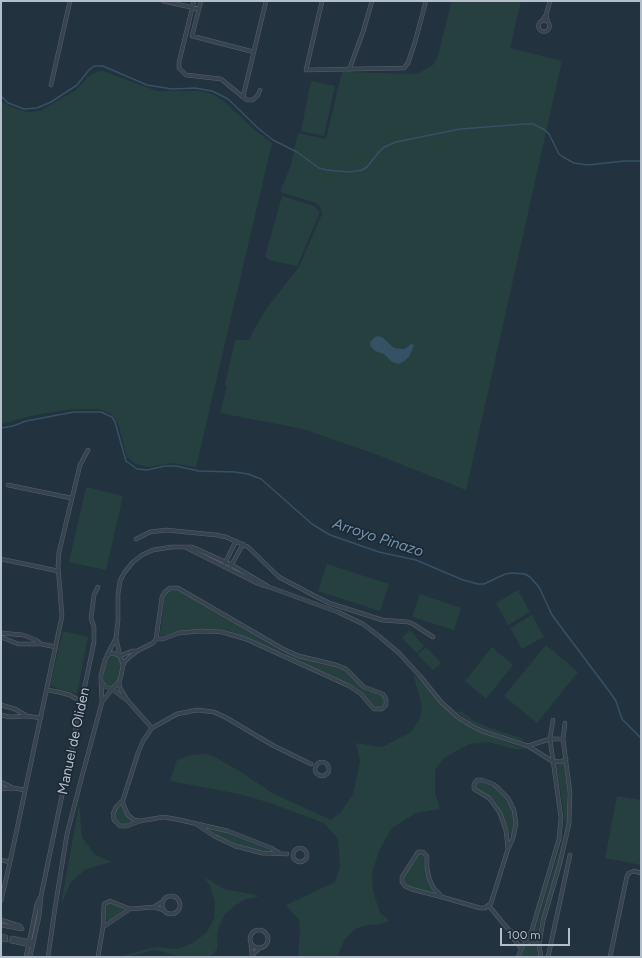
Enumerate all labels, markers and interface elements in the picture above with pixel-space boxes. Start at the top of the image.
water label: Arroyo Pinazo [330,515,426,561]
street label: Manuel de Oliden [54,686,94,796]
scale bar [502,920,572,946]
text: 100 m [507,928,541,942]

